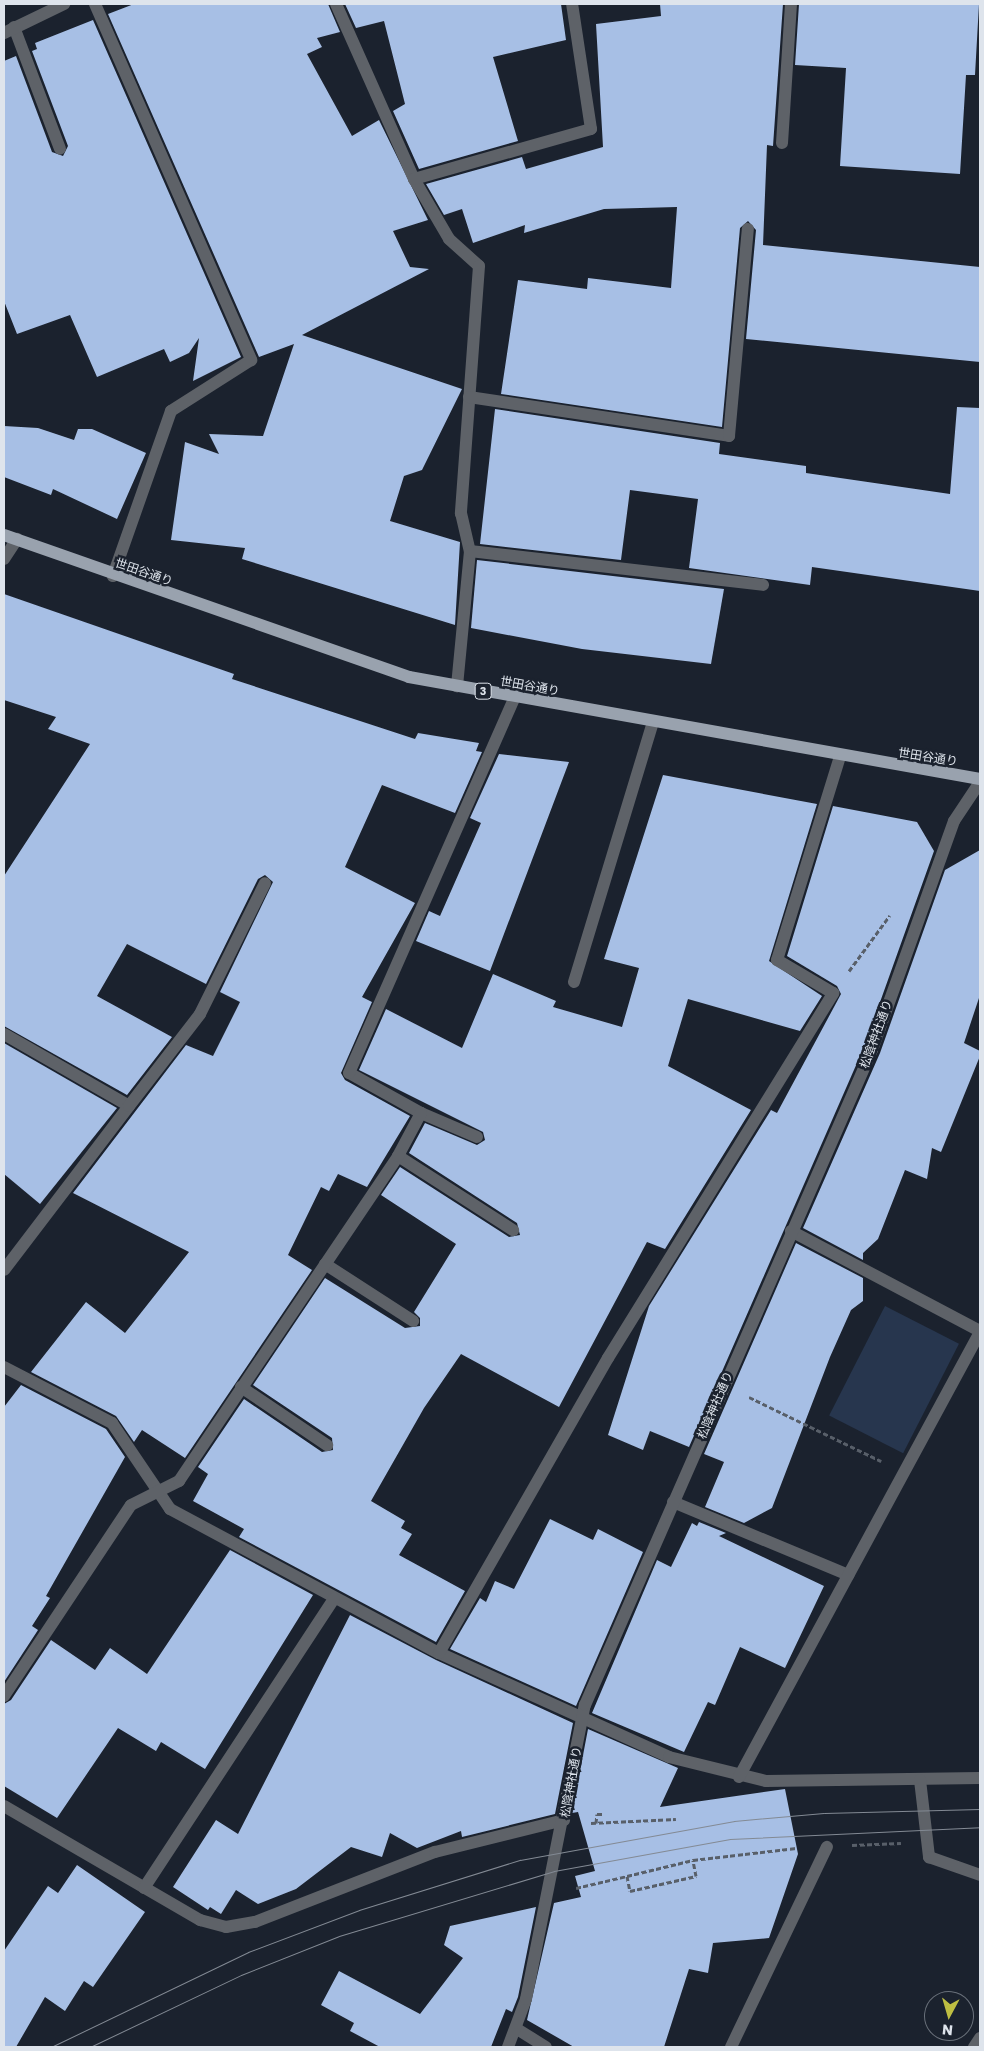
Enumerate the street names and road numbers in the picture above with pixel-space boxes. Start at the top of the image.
street label: 世田谷通り [113,555,175,589]
street label: 世田谷通り [499,674,561,698]
road number: 3 [474,682,492,699]
street label: 世田谷通り [897,745,959,769]
street label: 松陰神社通り [857,998,895,1070]
street label: 松陰神社通り [694,1369,736,1441]
street label: 松陰神社通り [558,1745,584,1819]

